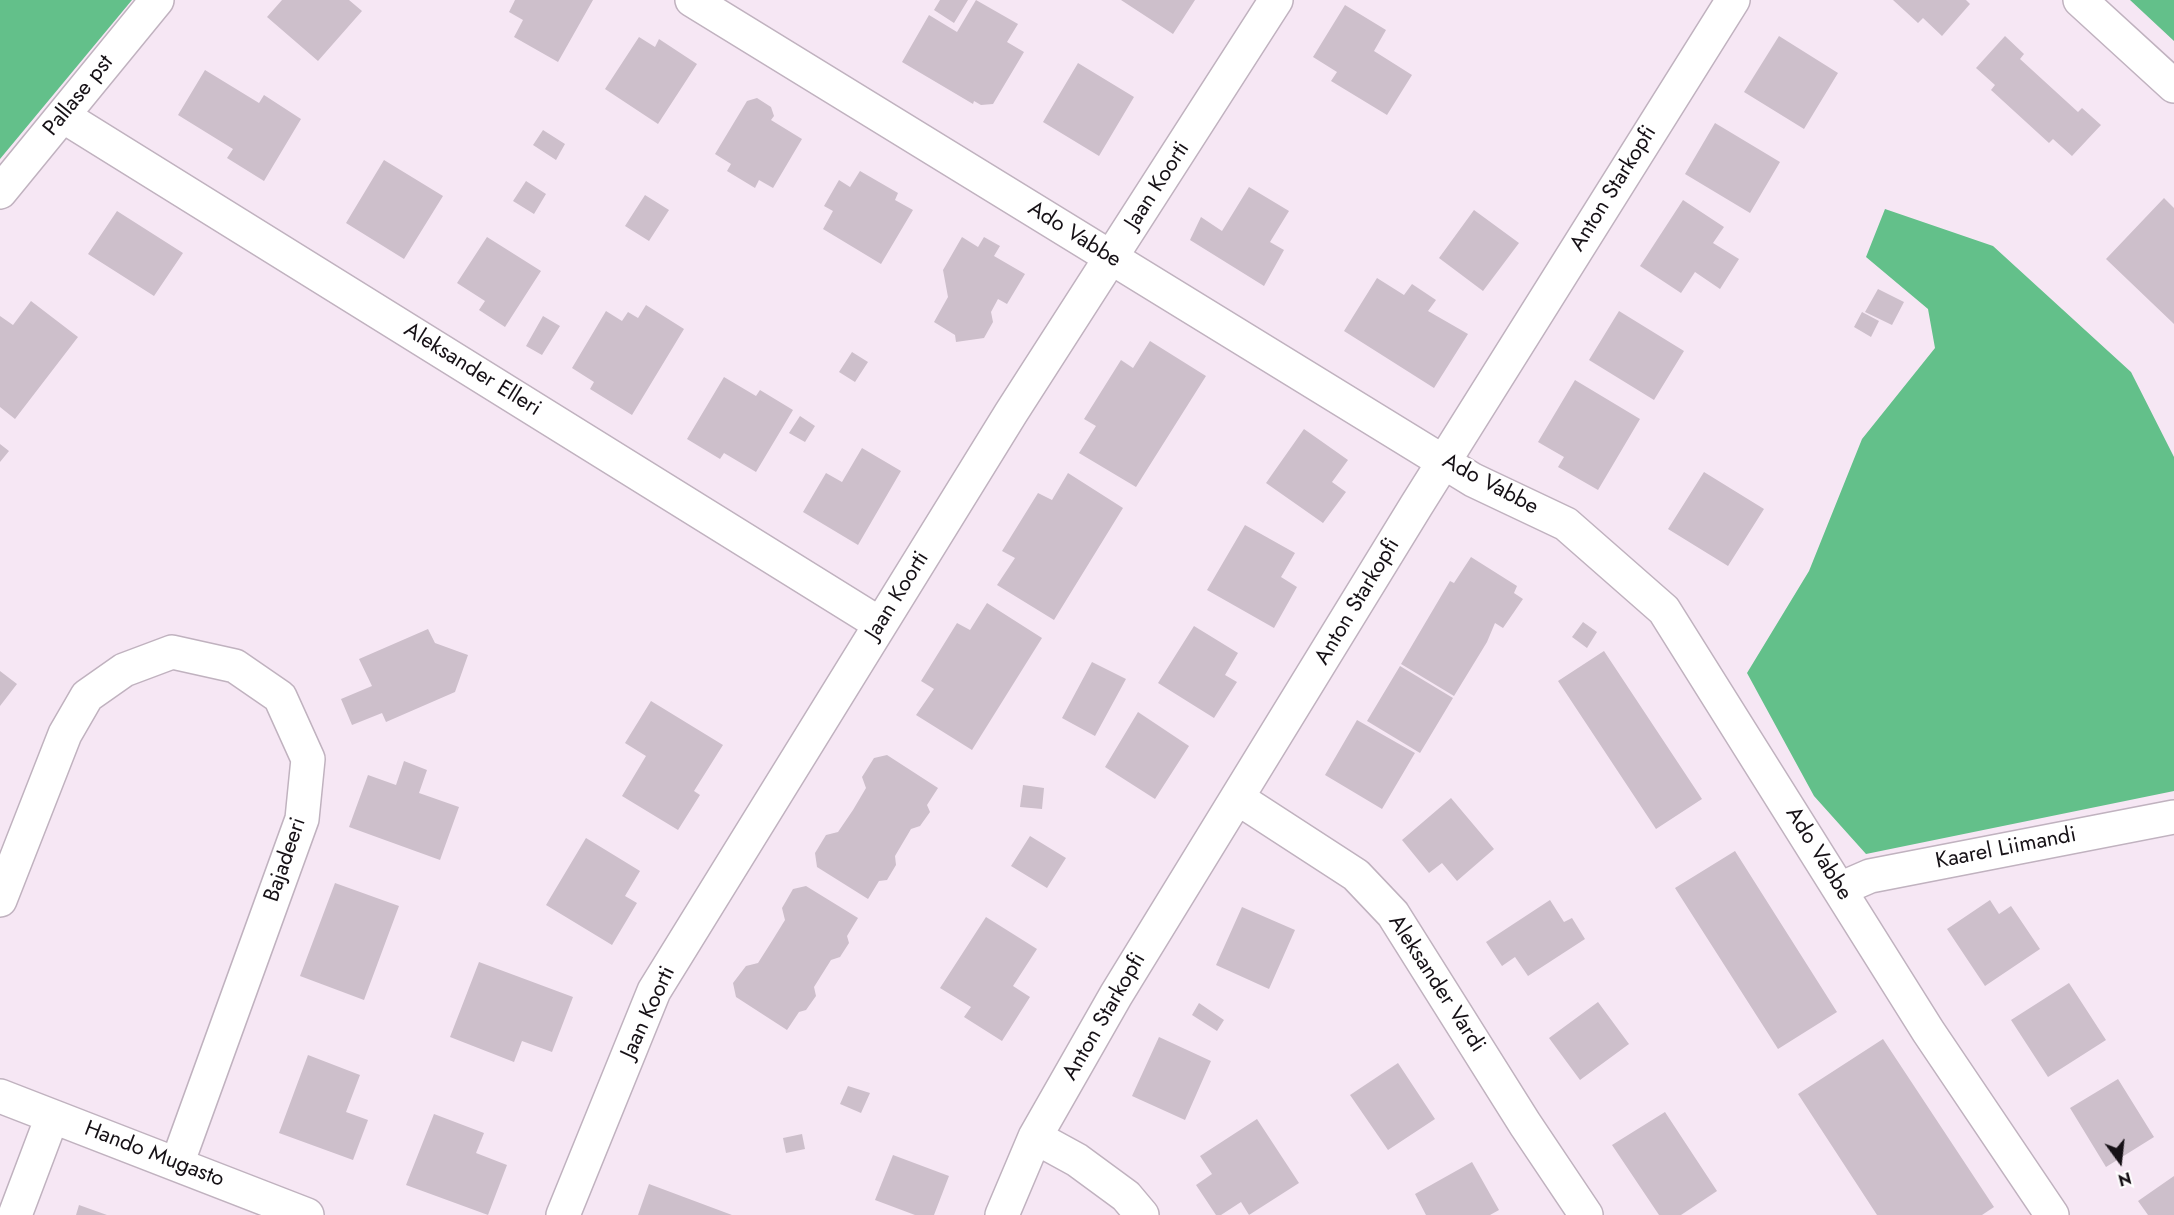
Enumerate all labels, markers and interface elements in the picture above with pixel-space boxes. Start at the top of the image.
street label: Pallase pst [38,50,120,142]
street label: Anton Starkopfi [1565,121,1663,257]
street label: Jaan Koorti [1120,137,1196,235]
street label: Ado Vabbe [1022,196,1126,274]
street label: Aleksander Elleri [399,317,545,423]
street label: Ado Vabbe [1437,449,1543,521]
street label: Anton Starkopfi [1310,534,1406,670]
street label: Jaan Koorti [861,547,935,645]
street label: Ado Vabbe [1779,802,1857,906]
street label: Bajadeeri [259,814,313,906]
street label: Kaarel Liimandi [1933,822,2079,876]
street label: Aleksander Vardi [1382,910,1490,1058]
street label: Anton Starkopfi [1058,949,1152,1085]
street label: Jaan Koorti [616,963,682,1063]
street label: Hando Mugasto [80,1116,228,1194]
north arrow [2090,1131,2150,1191]
text: N [2116,1166,2134,1192]

